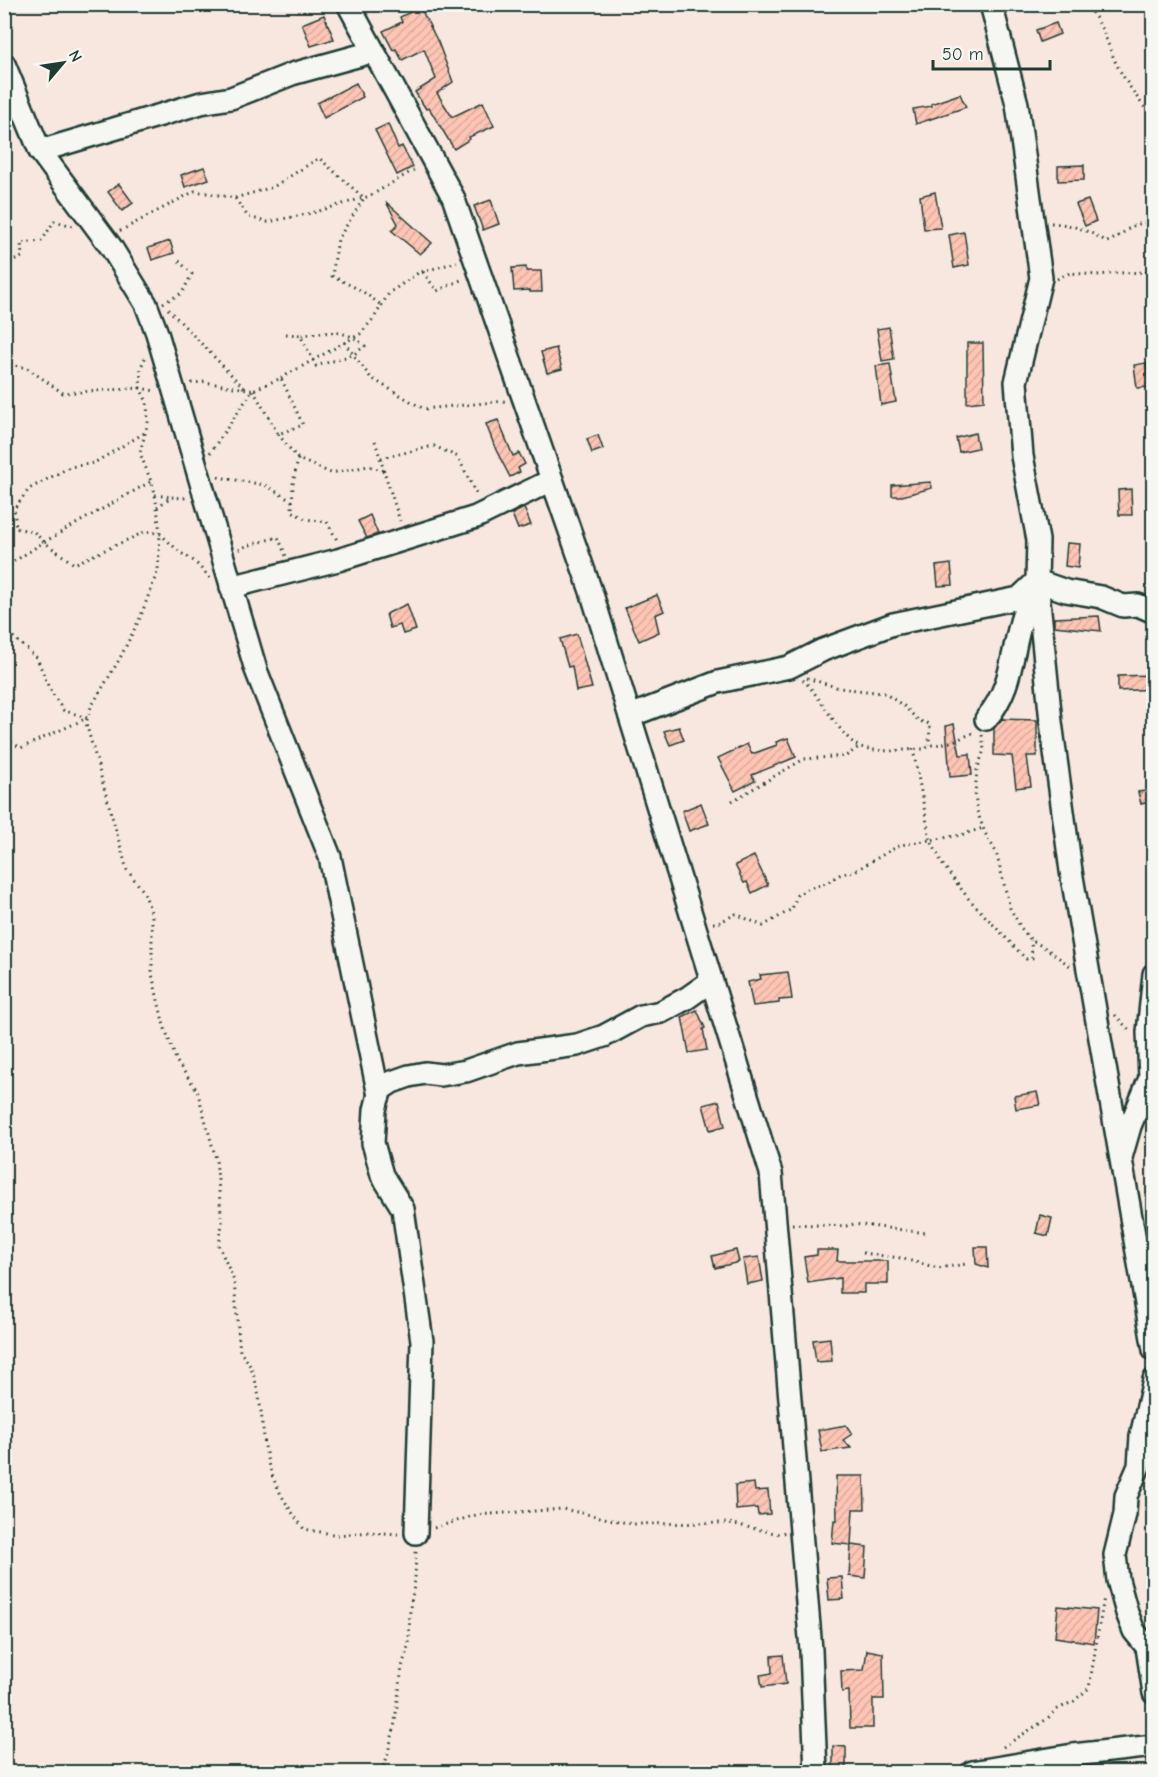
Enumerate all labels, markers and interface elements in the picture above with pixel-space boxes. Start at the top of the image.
north arrow [33,33,93,93]
scale bar [933,33,1050,71]
text: 50 m [942,44,984,65]
text: N [65,47,86,65]

